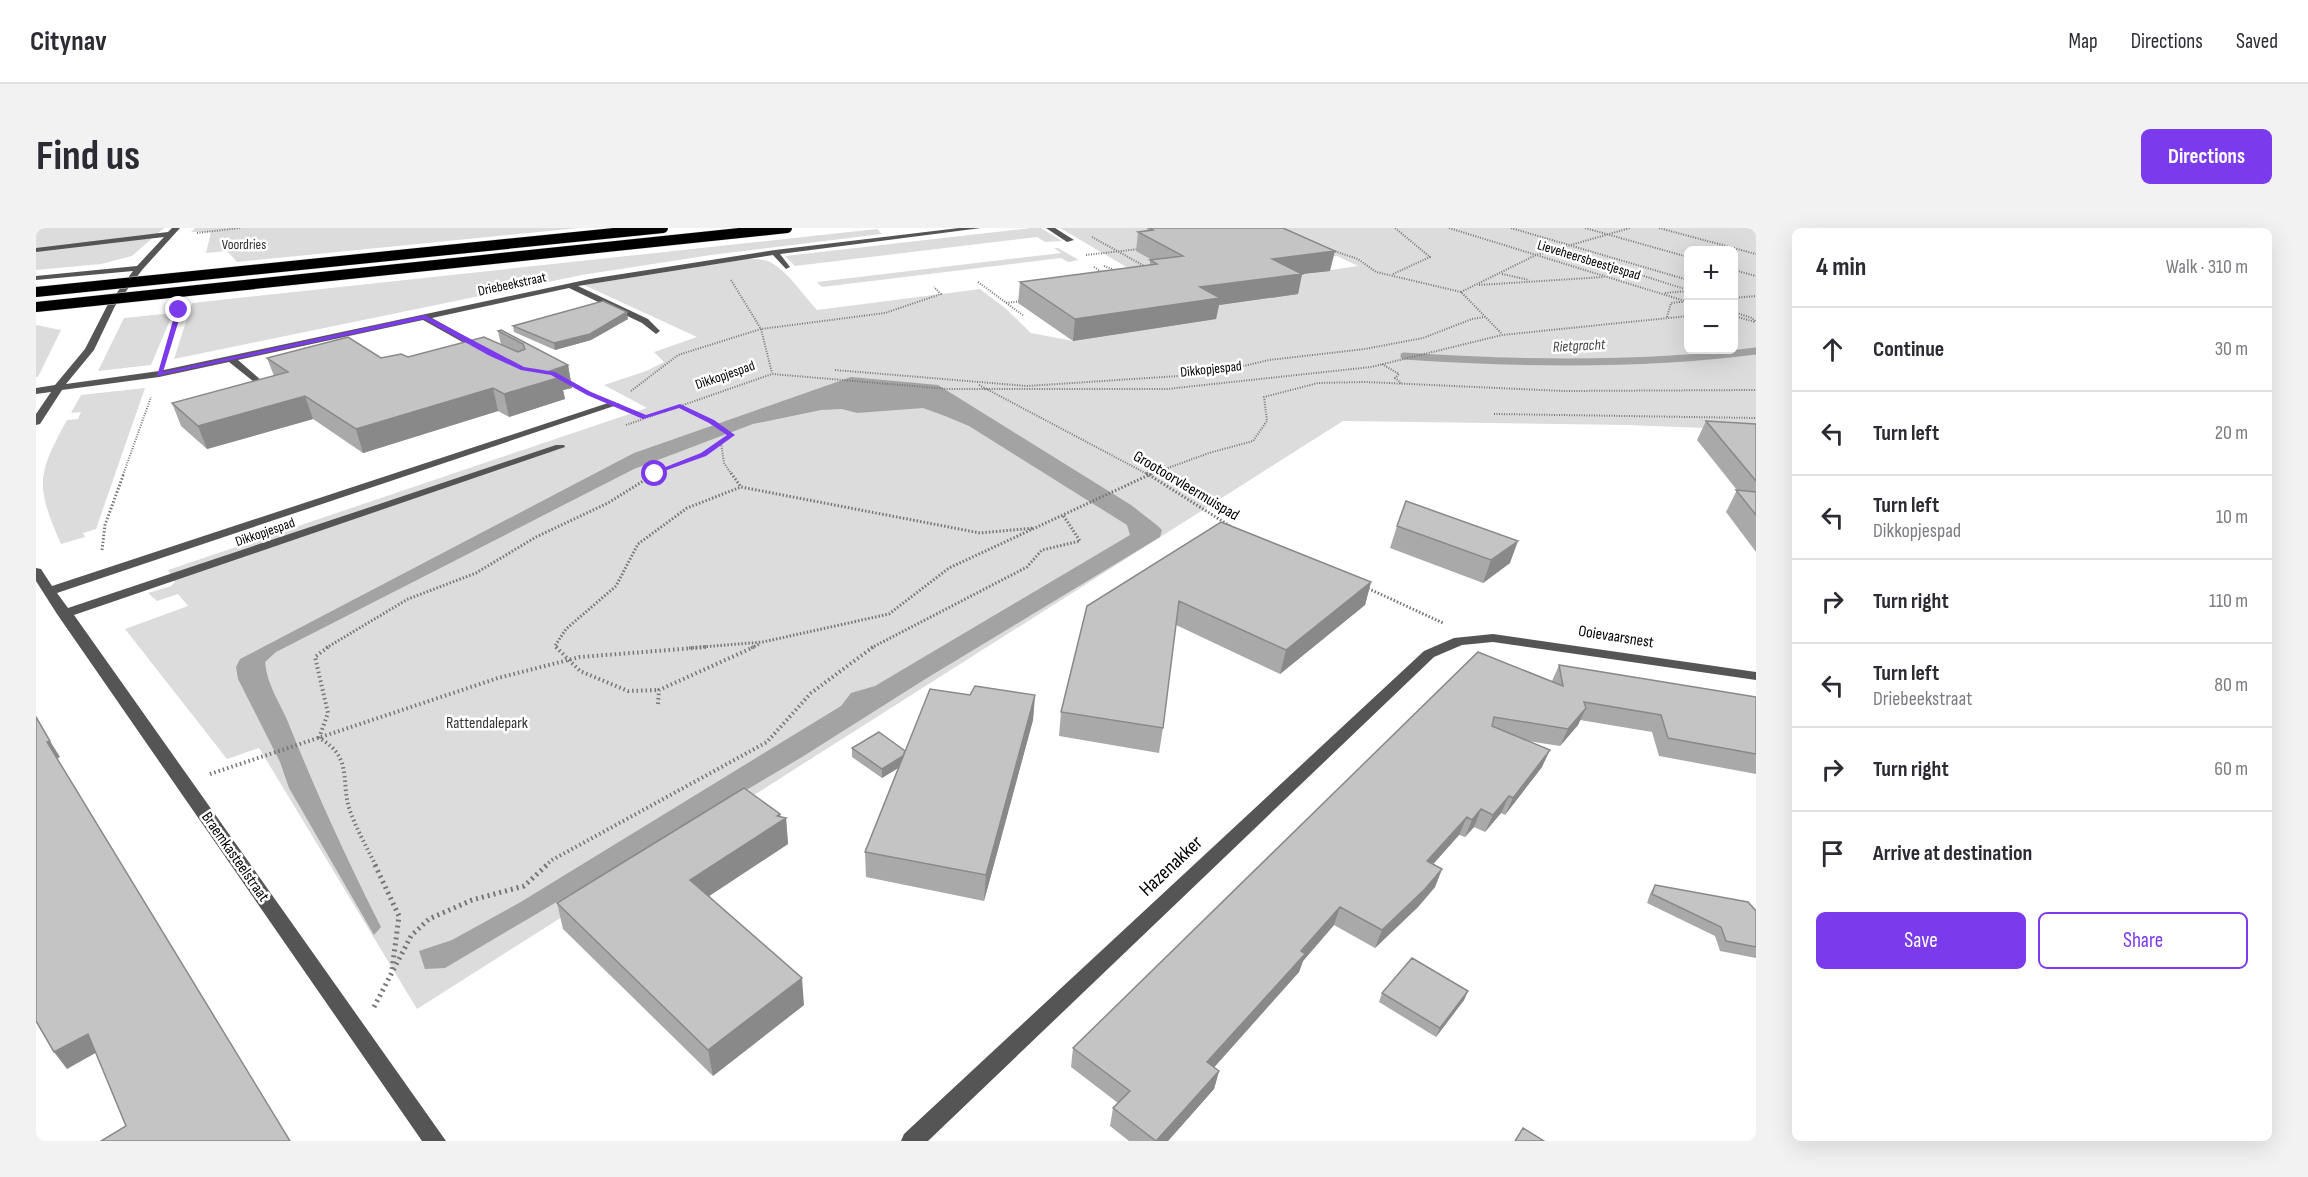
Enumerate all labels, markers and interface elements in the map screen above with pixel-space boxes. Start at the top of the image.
text: Citynav [30,25,107,58]
text: Map [2068,29,2098,54]
text: Directions [2131,29,2203,54]
text: Saved [2236,29,2278,54]
button: Directions [2141,129,2272,184]
text: Find us [36,131,140,182]
park label: Voordries [222,236,266,253]
street label: Lieveheersbeestjespad [1535,236,1643,284]
map controls [1684,246,1738,354]
button: + [1684,246,1738,300]
text: 4 min [1816,252,1866,283]
text: Walk · 310 m [2166,255,2248,279]
street label: Driebeekstraat [476,268,548,300]
route end [165,296,191,322]
button: − [1684,300,1738,354]
icon: ahead [1816,333,1849,366]
water label: Rietgracht [1552,335,1606,357]
text: Continue [1873,336,1944,363]
text: 30 m [2215,337,2248,361]
street label: Dikkopjespad [693,357,757,393]
street label: Dikkopjespad [1179,357,1243,381]
icon: left [1816,417,1849,450]
text: Turn left [1873,420,1939,447]
text: 20 m [2215,421,2248,445]
street label: Grootoorvleermuispad [1130,447,1242,525]
route start [641,460,667,486]
text: Turn left [1873,492,1939,519]
icon: left [1816,501,1849,534]
text: 10 m [2216,505,2248,529]
street label: Dikkopjespad [233,514,297,550]
text: Dikkopjespad [1873,519,1961,543]
icon: right [1816,585,1849,618]
text: Turn right [1873,588,1949,615]
text: 110 m [2209,589,2248,613]
street label: Ooievaarsnest [1577,622,1655,652]
text: Turn left [1873,660,1939,687]
icon: left [1816,669,1849,702]
text: 80 m [2214,673,2248,697]
text: Driebeekstraat [1873,687,1972,711]
park label: Rattendalepark [446,714,528,733]
icon: right [1816,753,1849,786]
text: Turn right [1873,756,1949,783]
text: 60 m [2214,757,2248,781]
street label: Braemkasteelstraat [197,809,273,906]
street label: Hazenakker [1134,831,1208,901]
icon: arrive [1816,837,1849,870]
text: Arrive at destination [1873,840,2032,867]
button: Save [1816,912,2026,969]
button: Share [2038,912,2248,969]

